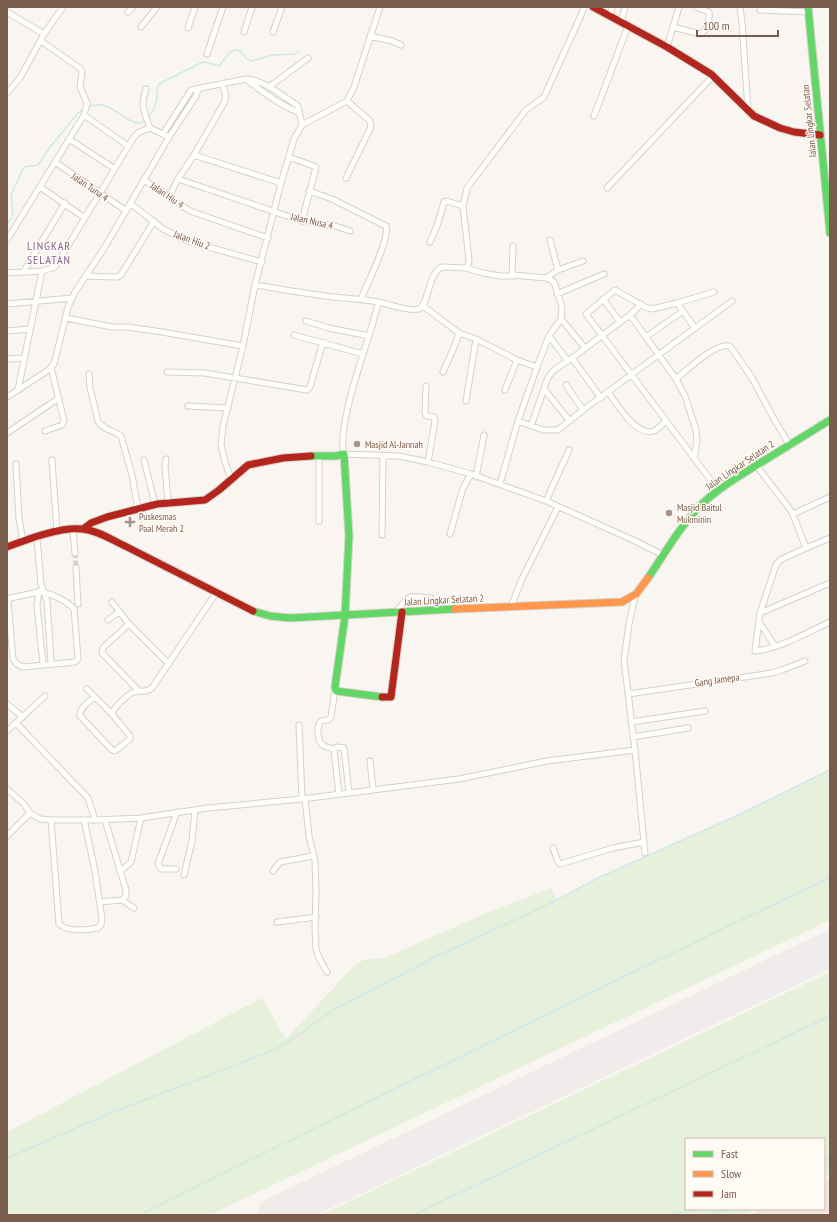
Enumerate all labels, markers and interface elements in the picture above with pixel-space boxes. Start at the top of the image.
scale bar [697,12,778,38]
text: 100 m [703,18,730,33]
street label: Jalan Lingkar Selatan [799,84,819,159]
street label: Jalan Tuna 4 [68,169,111,205]
street label: Jalan Hiu 4 [147,178,187,211]
street label: Jalan Nusa 4 [289,210,335,232]
street label: Jalan Hiu 2 [171,227,212,253]
district label: LINGKAR SELATAN [27,238,71,267]
street label: Jalan Lingkar Selatan 2 [703,437,777,493]
place label: Masjid Al-Jannah [365,438,423,451]
marker: Masjid Al-Jannah [352,439,362,449]
place label: Masjid Baitul Mukminin [677,501,722,526]
marker: Masjid Baitul Mukminin [664,508,674,518]
place label: Puskesmas Paal Merah 2 [139,510,184,535]
marker: Puskesmas Paal Merah 2 [124,516,136,528]
street label: Jalan Lingkar Selatan 2 [403,591,484,609]
street label: Gang Jamepa [694,670,740,690]
legend [685,1138,825,1210]
text: Fast [721,1146,739,1161]
text: Slow [721,1166,742,1181]
text: Jam [720,1186,737,1201]

